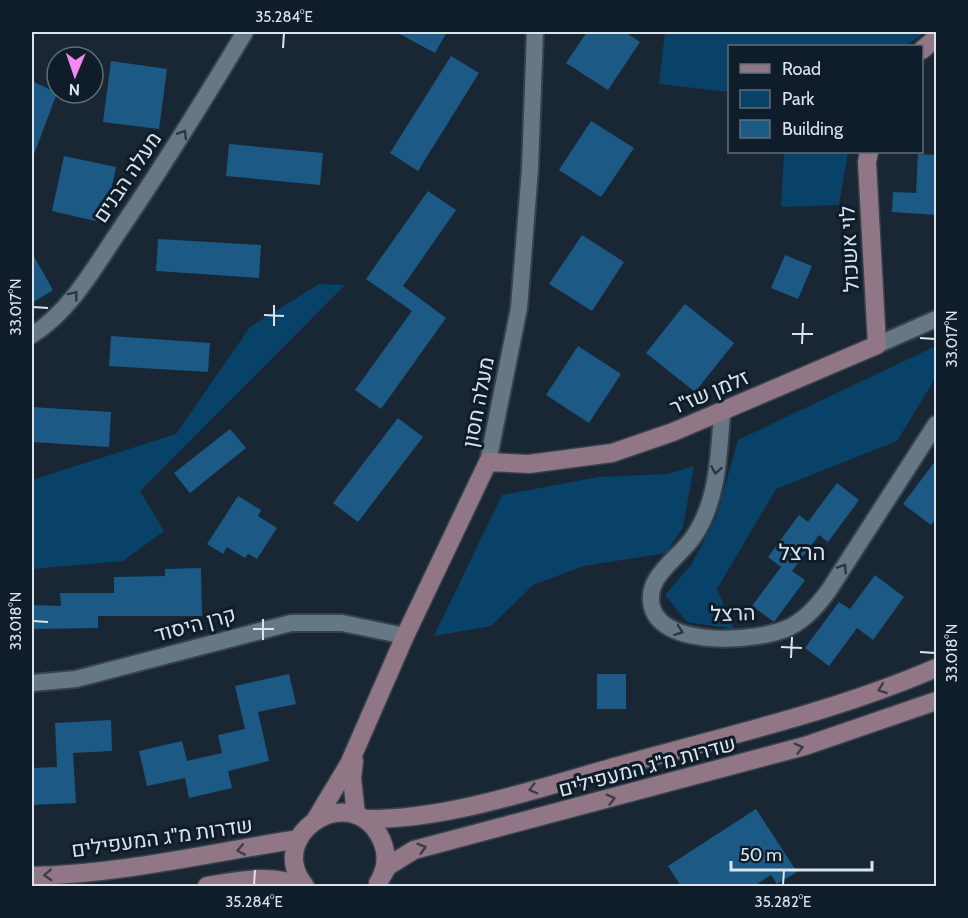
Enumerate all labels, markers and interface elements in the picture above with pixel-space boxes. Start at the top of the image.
text: 35.284°E [255,8,313,26]
north arrow [45,45,105,105]
legend [728,45,923,153]
text: Road [782,58,821,80]
text: N [69,80,80,99]
text: Park [782,88,815,110]
text: Building [782,118,844,140]
street label: מעלה הבנים [88,127,166,227]
one-way arrow [176,130,187,140]
street label: לוי אשכול [834,205,864,293]
text: 33.017°N [7,279,25,335]
one-way arrow [66,291,77,302]
text: 33.017°N [943,311,961,367]
street label: מעלה חסון [457,355,499,449]
street label: זלמן שז"ר [666,364,752,420]
one-way arrow [710,465,723,475]
district label: הרצל [778,539,826,566]
one-way arrow [836,564,848,574]
text: 33.018°N [7,592,25,650]
street label: הרצל [710,600,756,626]
street label: קרן היסוד [152,601,238,647]
one-way arrow [672,624,683,636]
text: 33.018°N [943,624,961,682]
one-way arrow [877,681,888,694]
street label: שדרות מ"ג המעפילים [556,730,738,802]
one-way arrow [793,743,804,755]
one-way arrow [528,782,539,794]
one-way arrow [605,794,616,806]
street label: שדרות מ"ג המעפילים [70,812,254,862]
scale bar [731,834,872,872]
one-way arrow [236,843,246,856]
one-way arrow [416,843,427,855]
text: 50 m [740,844,782,866]
one-way arrow [44,869,53,881]
text: 35.284°E [225,893,283,911]
text: 35.282°E [755,893,811,911]

